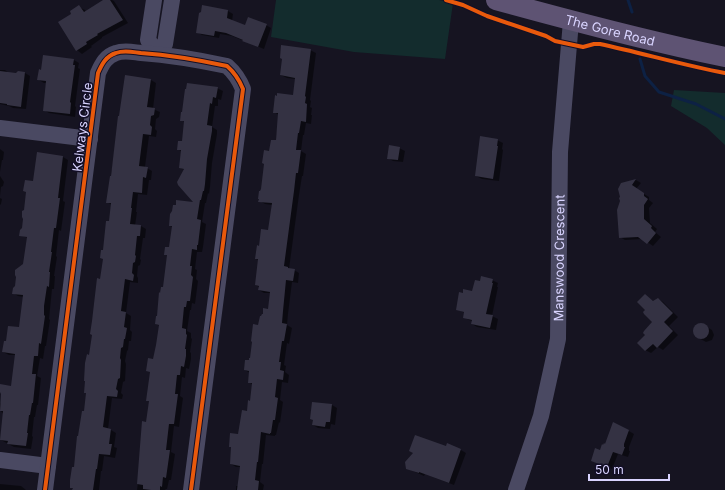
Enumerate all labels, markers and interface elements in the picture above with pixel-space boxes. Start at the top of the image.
street label: The Gore Road [563,11,657,49]
street label: Kelways Circle [69,81,95,173]
street label: Manswood Crescent [550,194,568,321]
scale bar [589,456,669,482]
text: 50 m [595,462,624,477]

